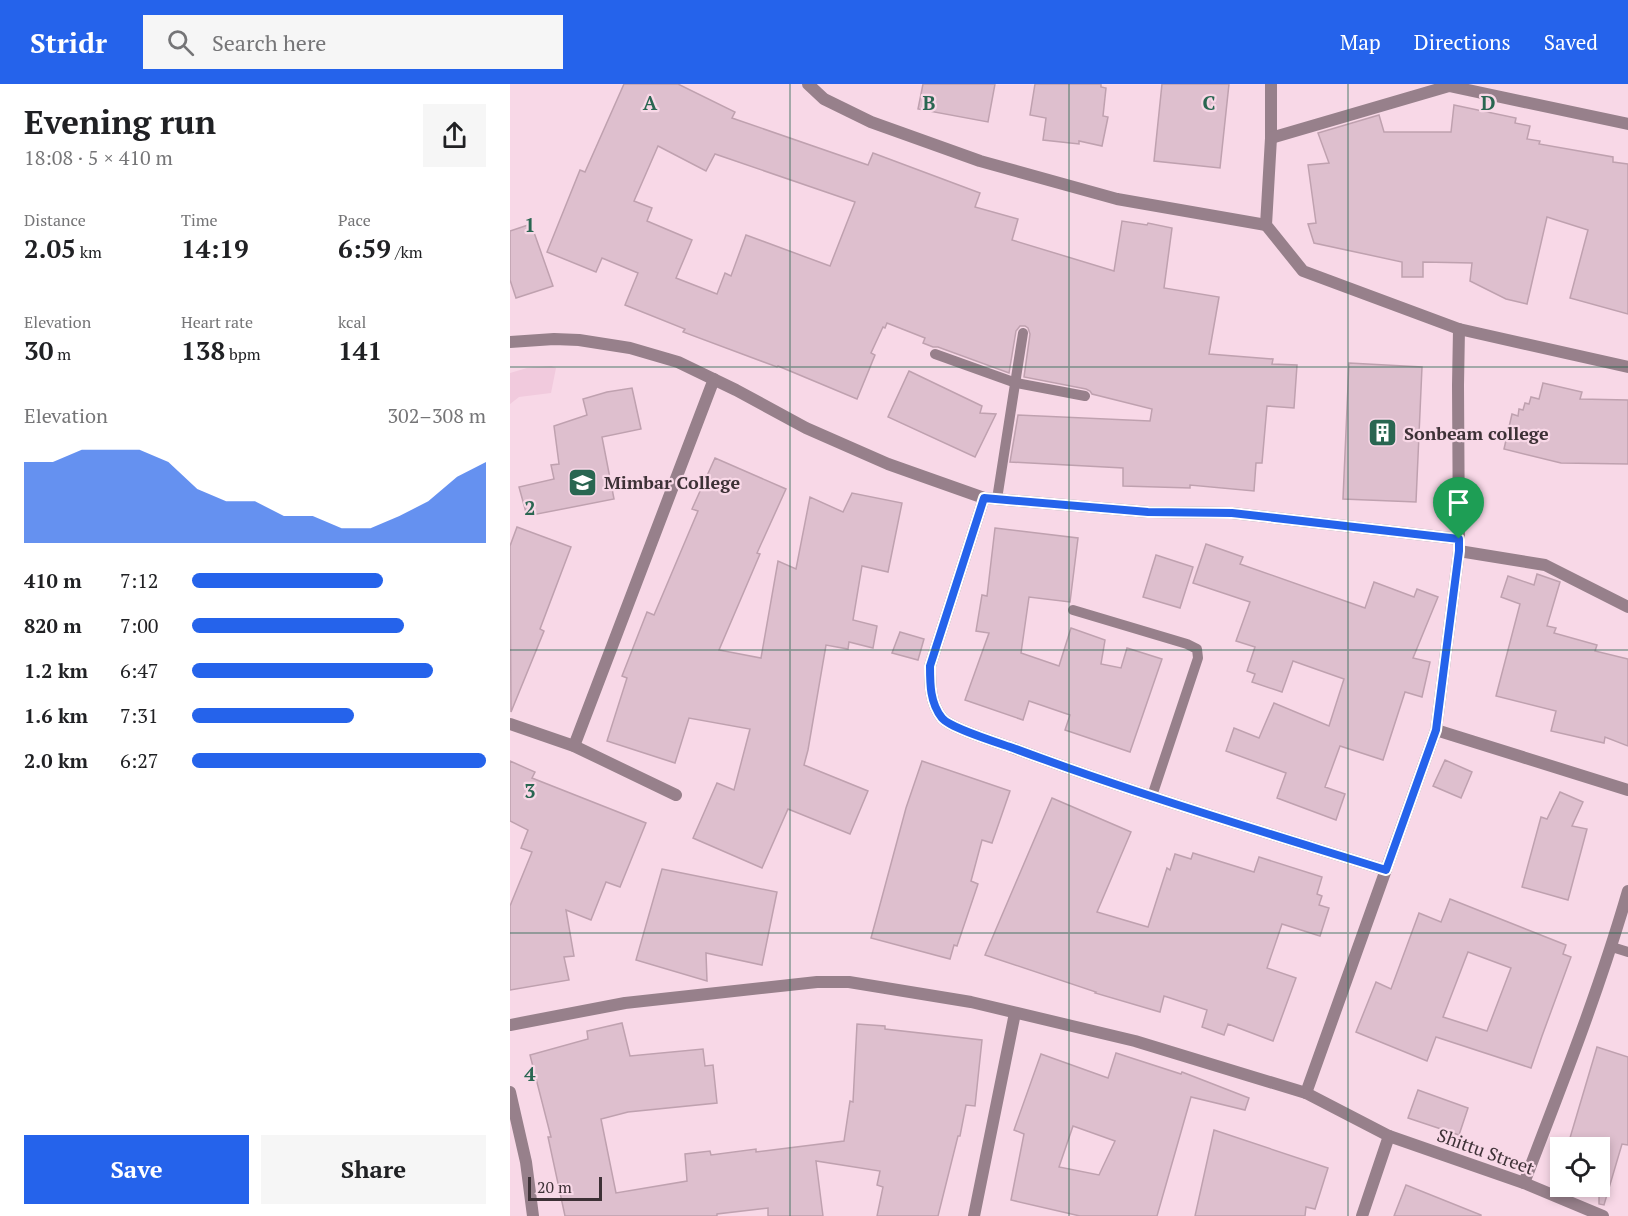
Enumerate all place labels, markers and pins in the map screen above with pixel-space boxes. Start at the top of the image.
building icon: Sonbeam college [1367,417,1399,449]
place label: Sonbeam college [1404,421,1549,445]
school or university icon: Mimbar College [567,466,599,498]
place label: Mimbar College [604,470,740,494]
pin [1433,477,1484,539]

